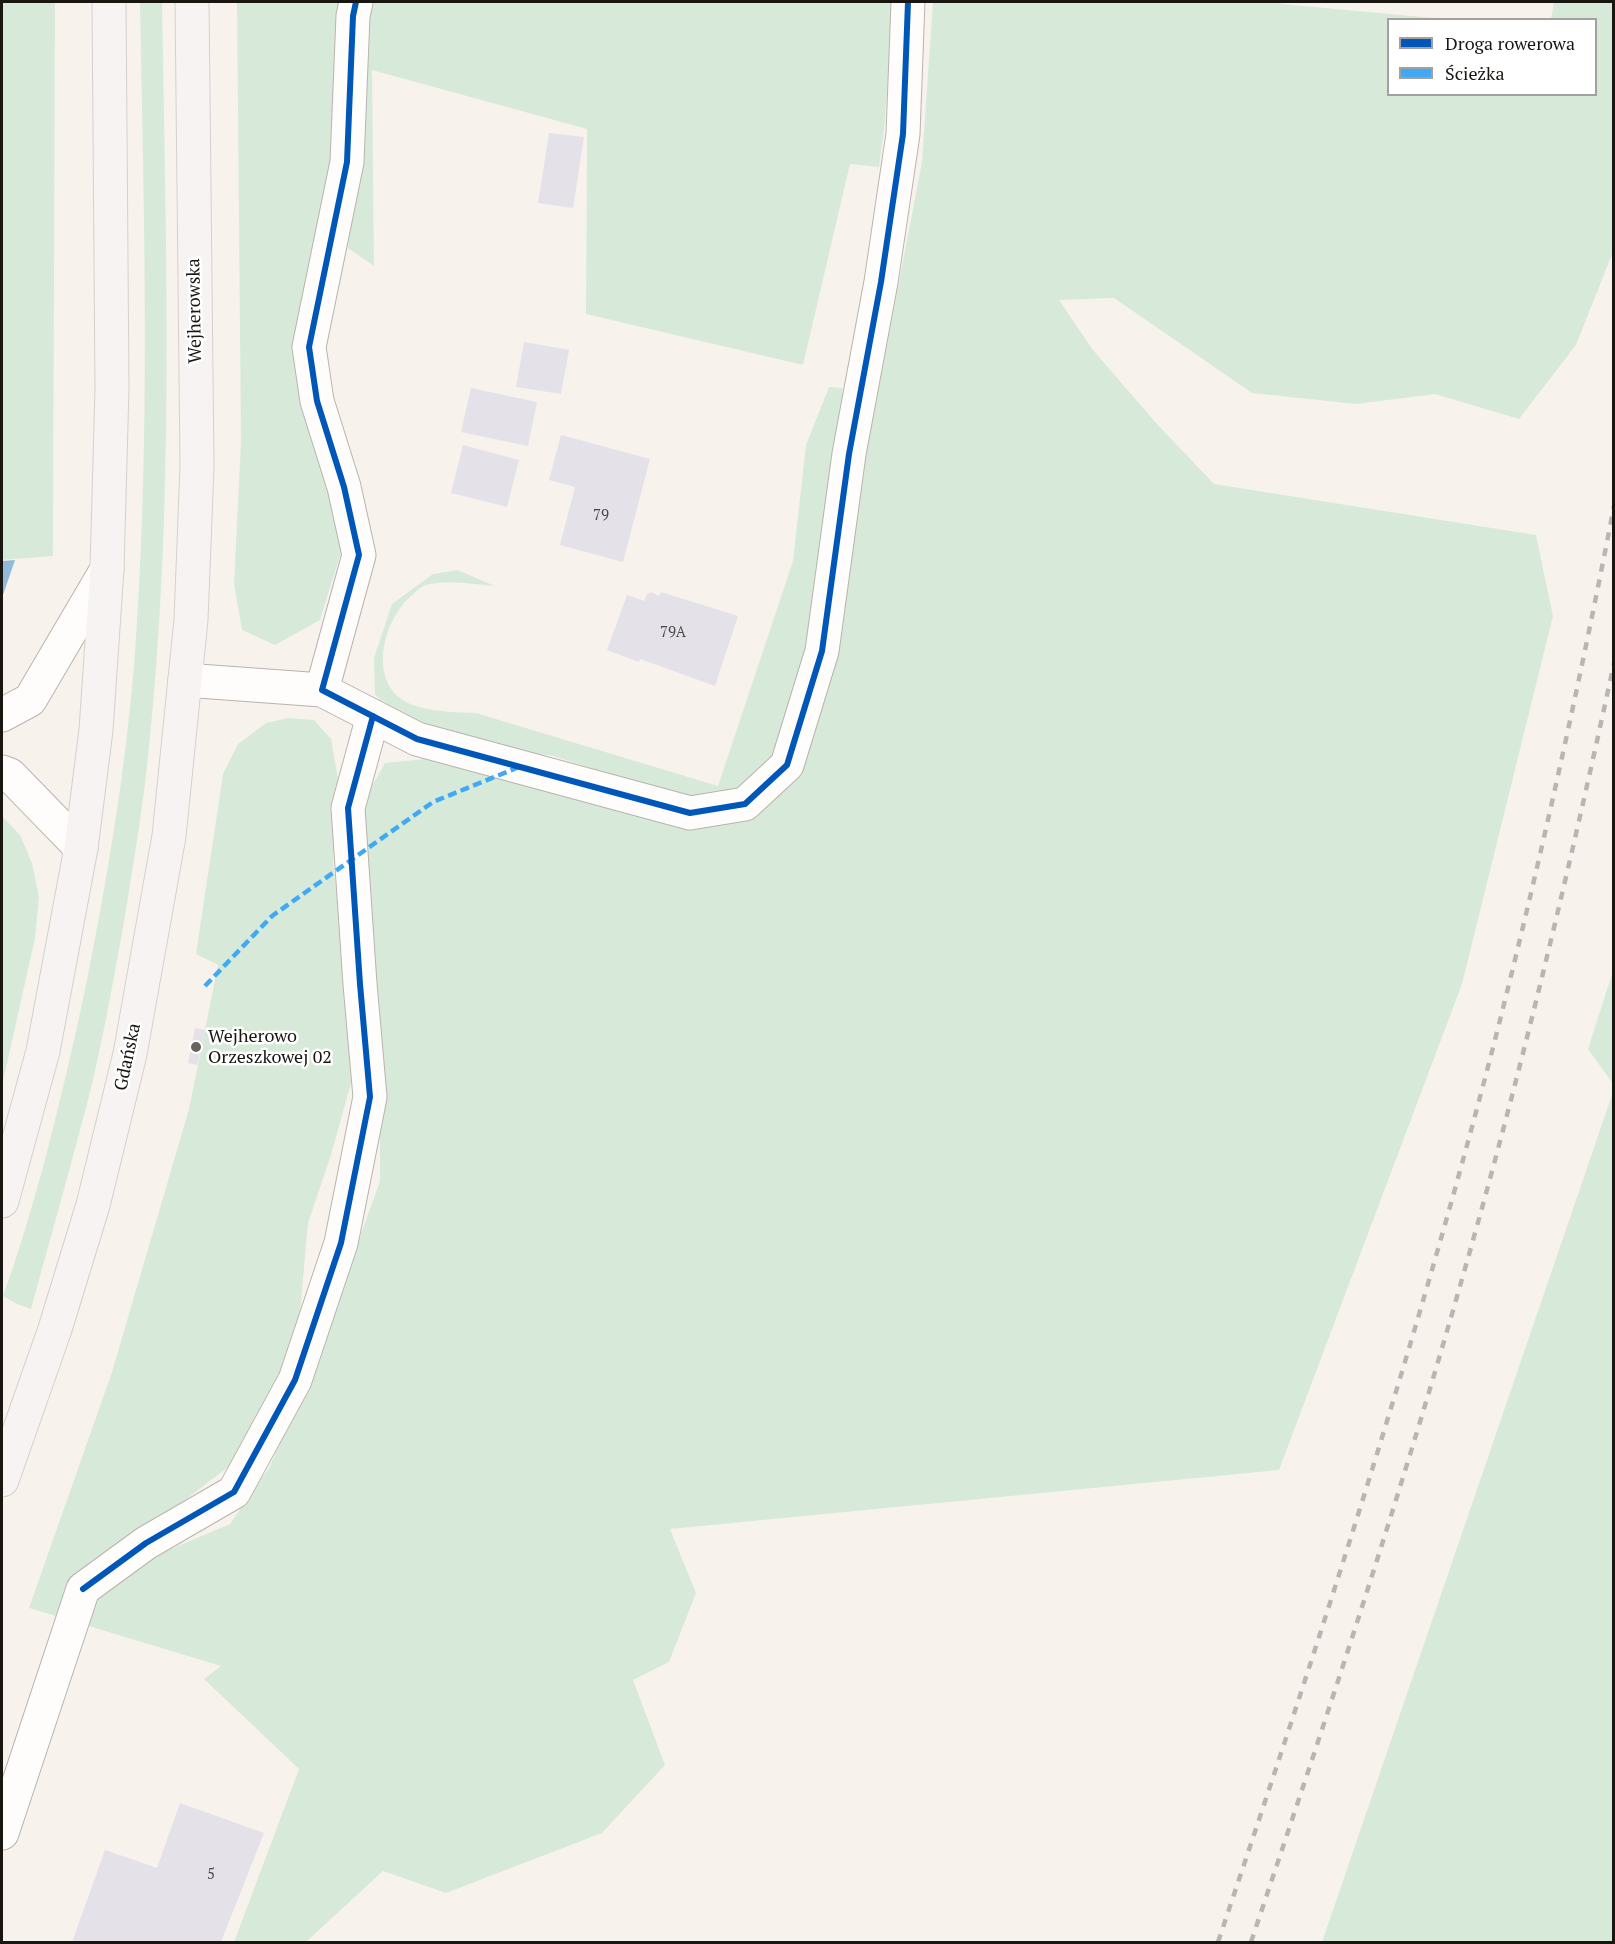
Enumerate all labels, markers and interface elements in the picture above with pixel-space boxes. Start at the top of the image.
legend [1387,18,1597,96]
text: Droga rowerowa [1445,31,1575,55]
text: Ścieżka [1445,61,1504,85]
street label: Wejherowska [183,258,207,364]
house number: 79 [593,507,609,525]
house number: 79A [660,624,686,642]
street label: Gdańska [110,1021,146,1093]
place label: Wejherowo Orzeszkowej 02 [208,1026,332,1068]
marker: Wejherowo Orzeszkowej 02 [189,1040,203,1054]
house number: 5 [207,1866,215,1884]

